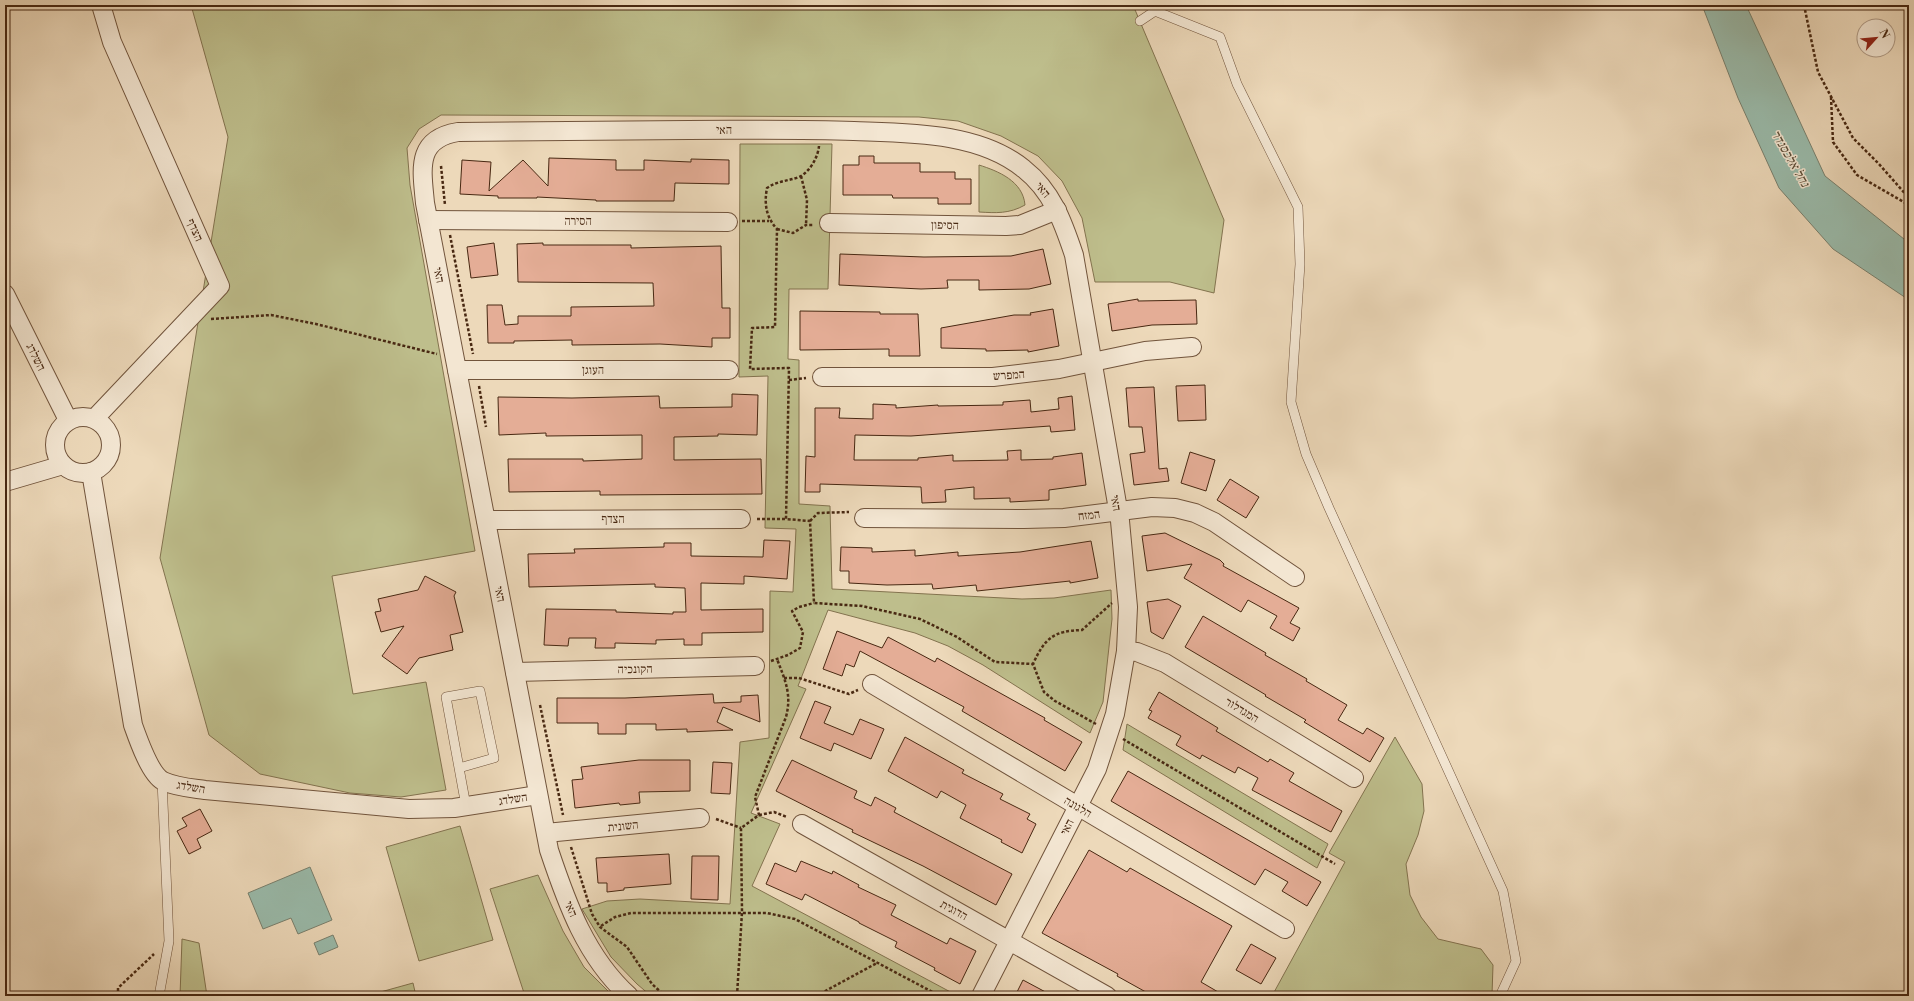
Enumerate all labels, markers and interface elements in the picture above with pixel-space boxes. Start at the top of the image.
north arrow [1856,18,1896,58]
text: N [1876,27,1892,41]
street label: האי [716,123,732,138]
water label: נחל אלכסנדר [1768,127,1814,191]
street label: האי [1032,179,1053,201]
street label: הסירה [564,214,592,229]
street label: הצדף [183,217,206,244]
street label: הסיפון [931,218,959,233]
street label: האי [430,266,447,284]
street label: השלדג [22,341,49,374]
street label: העוגן [582,363,604,378]
street label: המפרש [993,367,1025,384]
street label: האי [1107,494,1124,512]
street label: המזח [1077,507,1101,524]
street label: הצדף [601,512,625,527]
street label: האי [491,585,508,603]
street label: הקונכיה [617,662,653,677]
street label: המגדלור [1222,694,1261,726]
street label: השלדג [175,778,207,797]
street label: השלדג [498,790,529,809]
street label: הלגונה [1061,793,1094,822]
street label: השונית [607,817,639,836]
street label: האי [1057,817,1078,838]
street label: הדוגית [937,897,970,924]
street label: האי [561,899,581,919]

